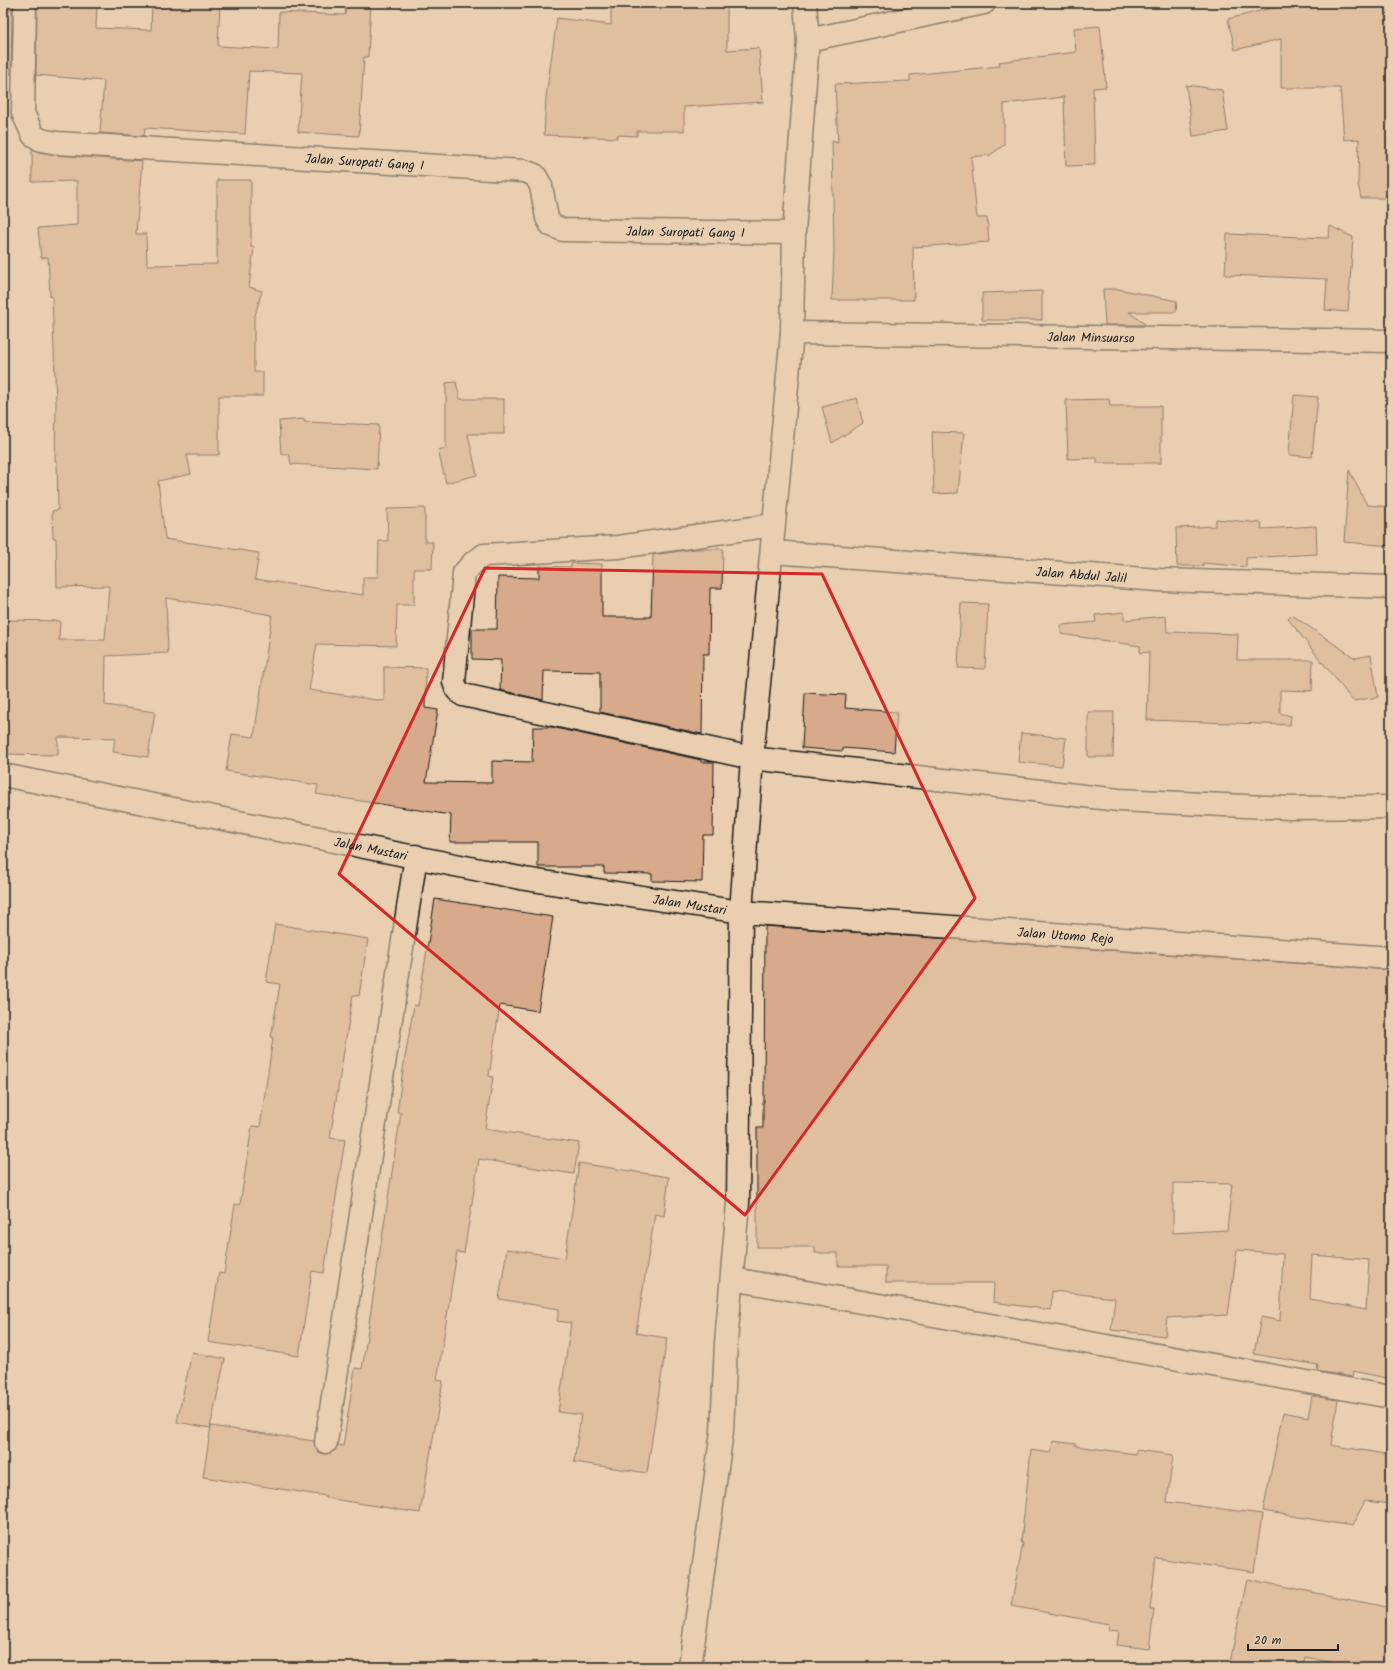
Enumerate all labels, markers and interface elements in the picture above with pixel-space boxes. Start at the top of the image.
street label: Jalan Suropati Gang I [304,149,425,177]
street label: Jalan Suropati Gang I [626,222,745,244]
street label: Jalan Minsuarso [1047,327,1135,350]
street label: Jalan Abdul Jalil [1035,562,1127,590]
street label: Jalan Mustari [332,832,410,867]
street label: Jalan Mustari [651,890,729,922]
street label: Jalan Utomo Rejo [1016,923,1114,950]
scale bar [1248,1626,1338,1652]
text: 20 m [1254,1631,1282,1650]

